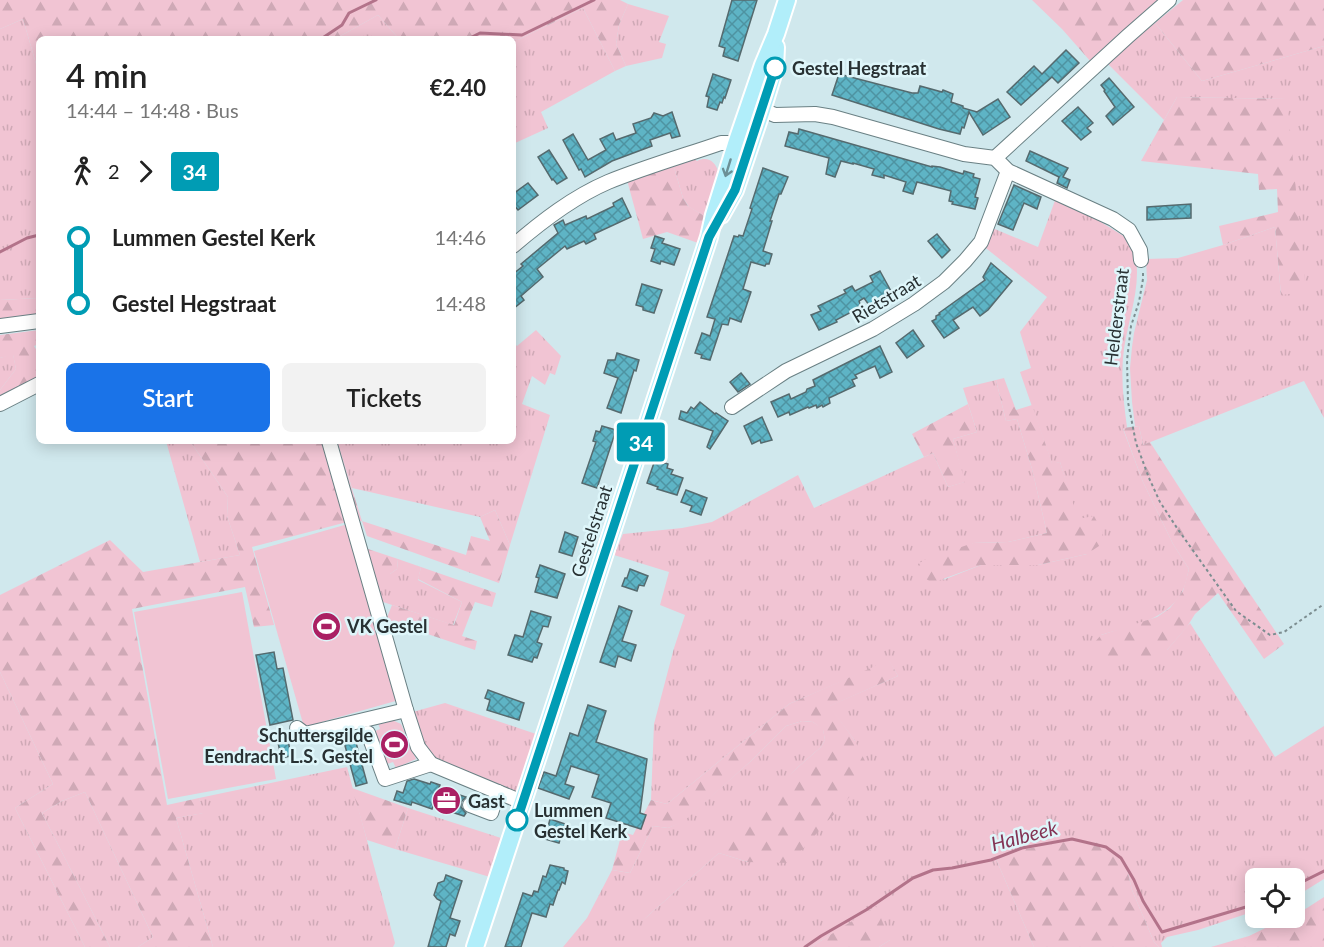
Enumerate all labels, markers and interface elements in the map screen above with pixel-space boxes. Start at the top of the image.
text: 4 min [66,55,147,95]
marker: Gestel Hegstraat [764,57,786,79]
place label: Gestel Hegstraat [792,57,927,79]
text: €2.40 [430,74,486,101]
text: 14:44 – 14:48 · Bus [66,98,239,122]
icon: walk [66,155,99,188]
icon: forward [129,155,162,188]
one-way arrow [722,158,733,177]
text: 2 [108,159,120,183]
text: 34 [183,159,207,184]
text: Lummen Gestel Kerk [112,224,316,251]
text: 14:46 [435,225,486,249]
street label: Helderstraat [1099,266,1133,367]
street label: Rietstraat [848,269,925,327]
text: Gestel Hegstraat [112,290,276,317]
text: 14:48 [435,291,486,315]
button: Start [66,363,270,432]
button: Tickets [282,363,486,432]
line badge: 34 [614,422,668,462]
text: 34 [629,430,653,455]
street label: Gestelstraat [566,482,616,580]
sports icon: VK Gestel [310,610,342,642]
place label: VK Gestel [346,615,427,637]
place label: Schuttersgilde Eendracht L.S. Gestel [204,724,373,767]
sports icon: Schuttersgilde Eendracht L.S. Gestel [378,729,410,761]
office icon: Gast [431,785,463,817]
place label: Gast [468,790,505,812]
place label: Lummen Gestel Kerk [534,799,628,842]
marker: Lummen Gestel Kerk [506,809,528,831]
water label: Halbeek [988,815,1060,855]
map controls [1245,868,1305,928]
button: locate [1245,868,1305,928]

